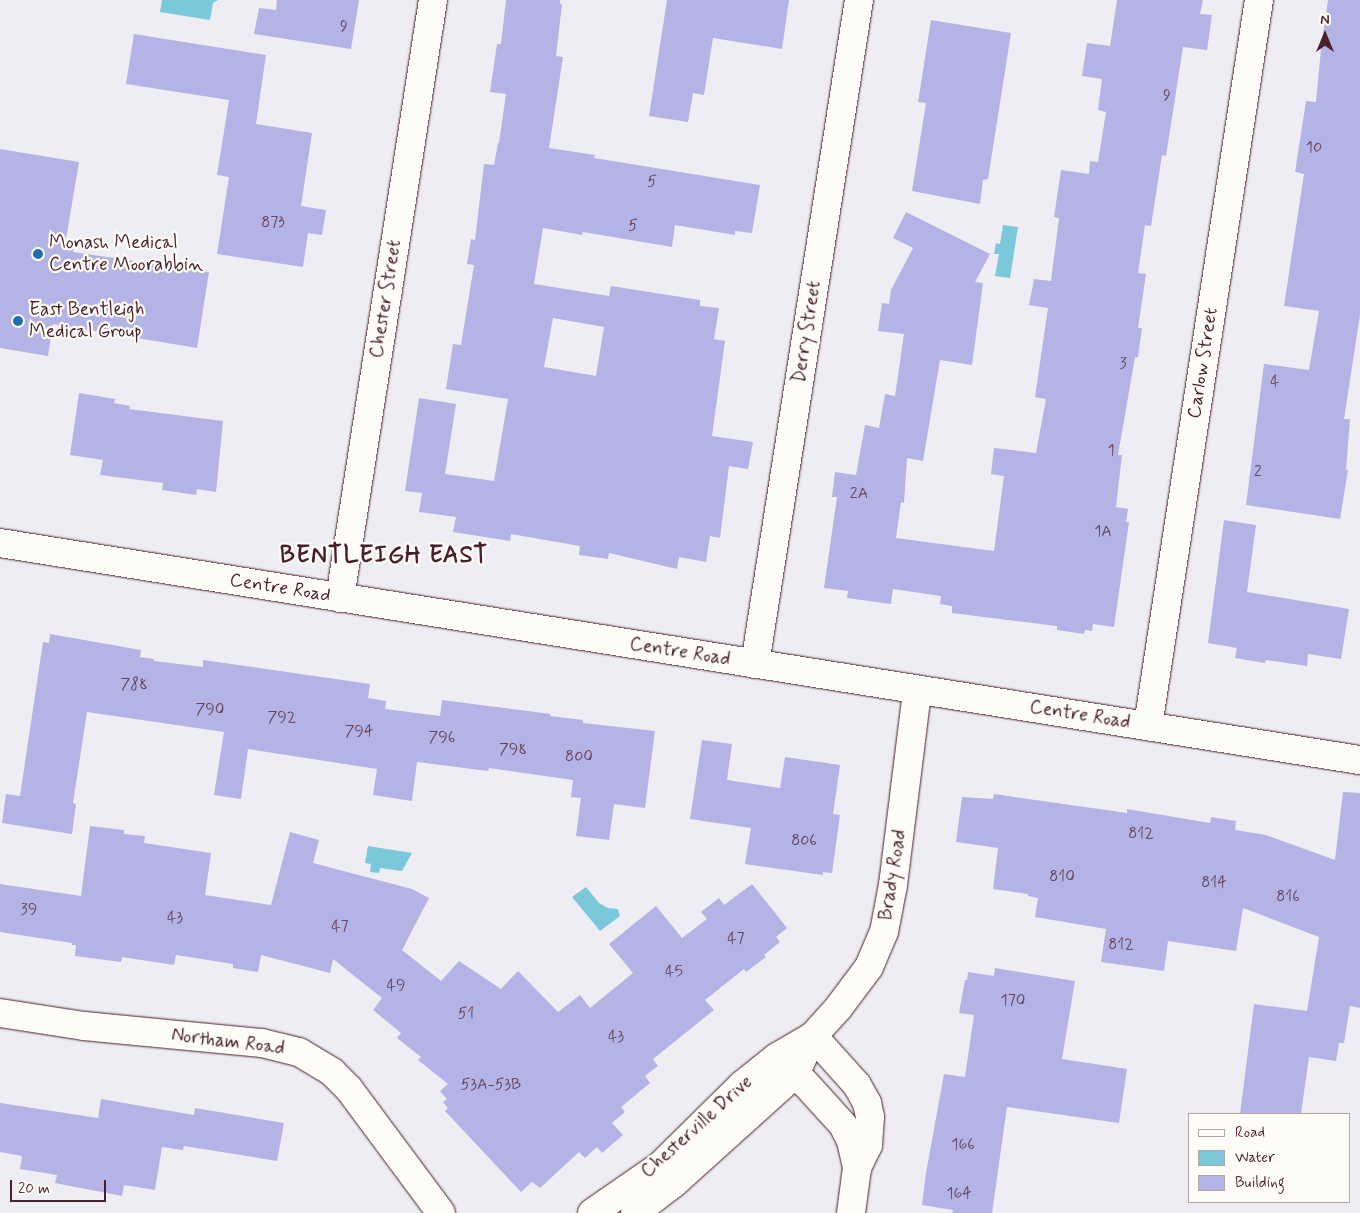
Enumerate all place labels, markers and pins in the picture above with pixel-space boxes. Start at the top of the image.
place label: Monash Medical Centre Moorabbin [49,232,198,276]
marker: Monash Medical Centre Moorabbin [31,247,45,261]
place label: East Bentleigh Medical Group [29,299,145,343]
marker: East Bentleigh Medical Group [11,314,25,328]

